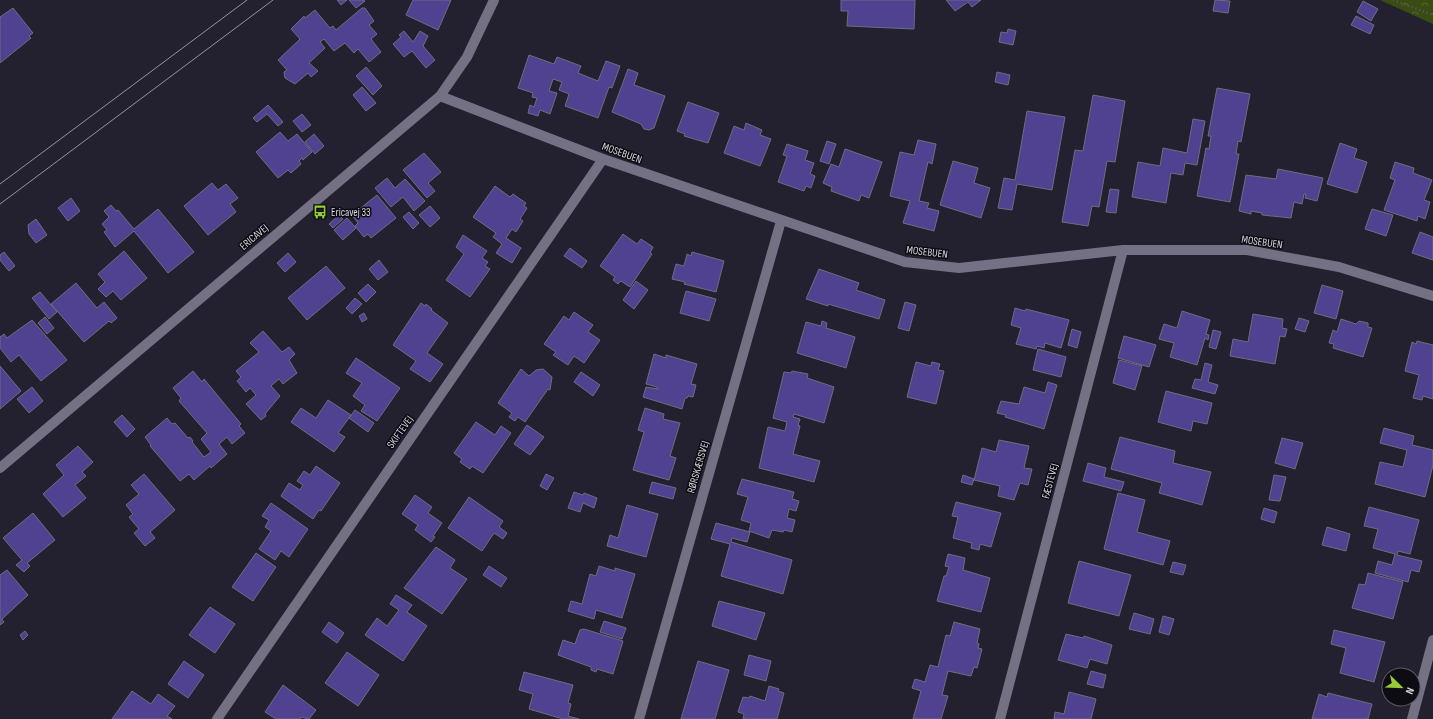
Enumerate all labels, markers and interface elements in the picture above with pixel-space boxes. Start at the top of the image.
street label: MOSEBUEN [600,140,644,166]
bus stop icon: Ericavej 33 [312,204,328,220]
place label: Ericavej 33 [331,206,371,219]
street label: ERICAVEJ [237,221,271,253]
street label: MOSEBUEN [1241,233,1283,251]
street label: MOSEBUEN [906,243,948,261]
street label: SKIFTEVEJ [384,413,416,451]
street label: RØRSKÆRSVEJ [684,439,712,495]
street label: FÆSTEVEJ [1039,462,1061,500]
north arrow [1381,667,1421,707]
text: N [1403,685,1417,696]

